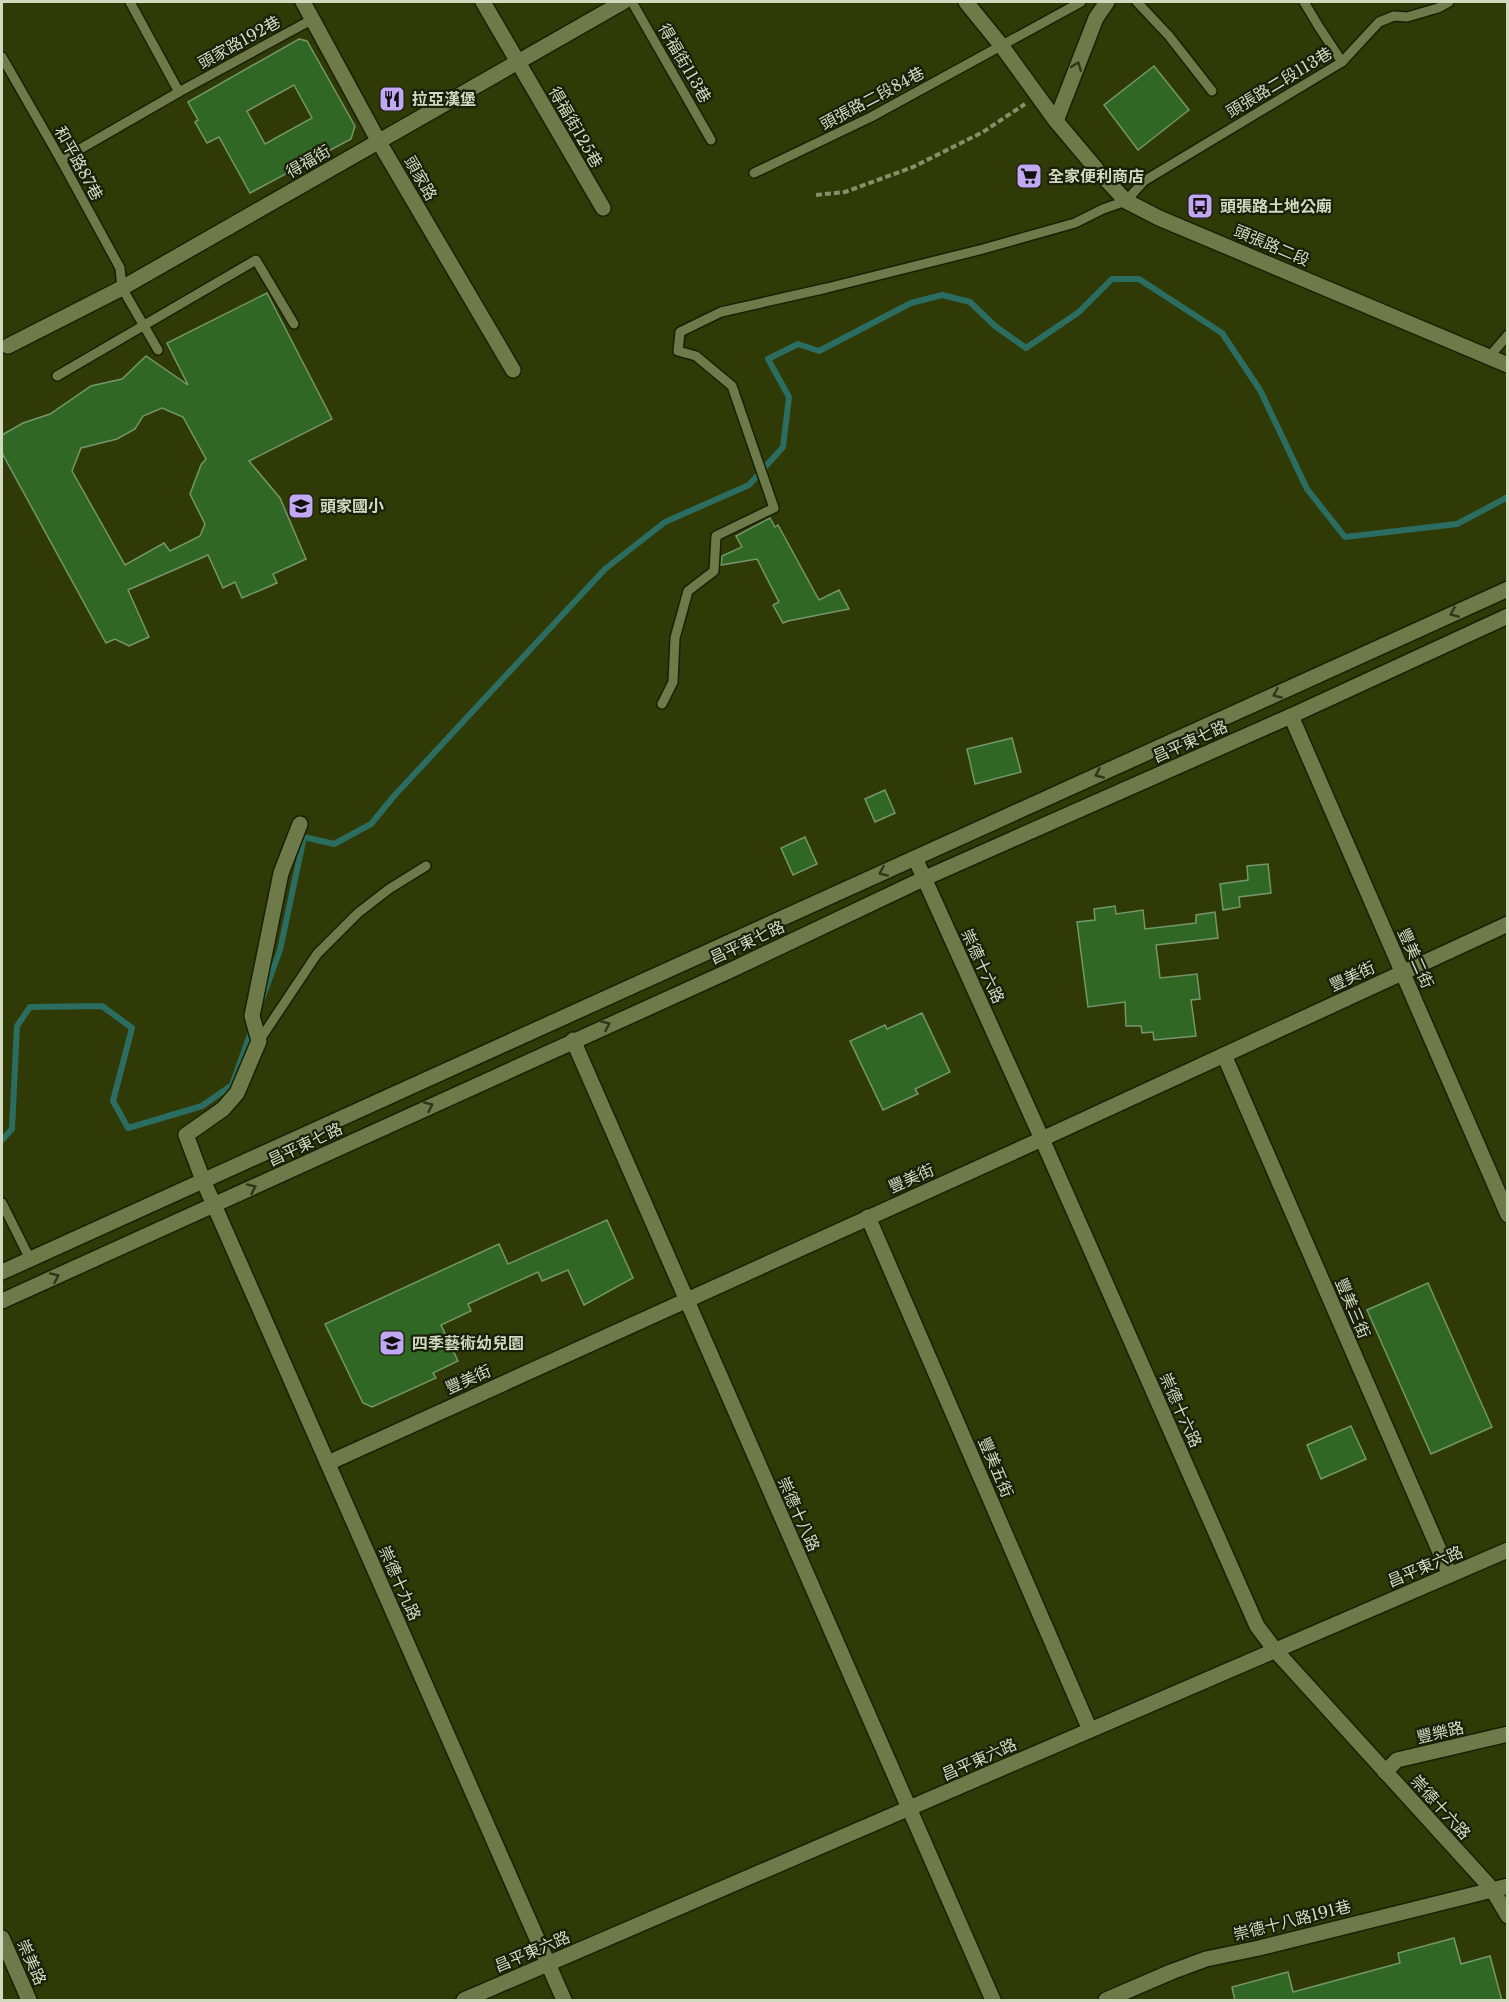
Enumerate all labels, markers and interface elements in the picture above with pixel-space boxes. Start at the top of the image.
street label: 頭家路192巷 [194,11,284,73]
street label: 得福街113巷 [654,20,716,106]
street label: 頭張路二段113巷 [1222,42,1336,122]
street label: 頭張路二段84巷 [817,62,927,134]
one-way arrow [1070,62,1083,72]
street label: 得福街125巷 [545,83,607,171]
restaurant icon: 拉亞漢堡 [377,84,407,114]
place label: 拉亞漢堡 [412,89,476,109]
street label: 和平路87巷 [50,122,108,204]
street label: 得福街 [282,140,334,182]
street label: 頭家路 [400,152,442,204]
supermarket icon: 全家便利商店 [1014,161,1044,191]
place label: 全家便利商店 [1048,166,1144,186]
bus stop icon: 頭張路土地公廟 [1185,191,1215,221]
place label: 頭張路土地公廟 [1220,196,1332,216]
street label: 頭張路二段 [1231,220,1313,270]
school or university icon: 頭家國小 [286,491,316,521]
place label: 頭家國小 [320,496,384,516]
one-way arrow [1450,606,1461,618]
one-way arrow [1272,687,1283,699]
street label: 昌平東七路 [1149,716,1231,766]
one-way arrow [1095,767,1106,779]
one-way arrow [879,865,890,877]
street label: 昌平東七路 [707,916,787,968]
street label: 豐美二街 [1394,925,1438,991]
street label: 崇德十六路 [957,926,1009,1006]
street label: 豐美街 [1326,957,1378,995]
one-way arrow [600,1021,611,1033]
one-way arrow [422,1102,433,1114]
street label: 昌平東七路 [265,1118,345,1170]
street label: 豐美街 [885,1159,937,1197]
one-way arrow [245,1183,256,1195]
one-way arrow [48,1272,59,1284]
street label: 豐美三街 [1331,1275,1375,1341]
school or university icon: 四季藝術幼兒園 [377,1328,407,1358]
place label: 四季藝術幼兒園 [412,1333,524,1353]
street label: 豐美街 [442,1360,494,1398]
street label: 崇德十六路 [1156,1369,1206,1451]
street label: 豐美五街 [974,1434,1018,1500]
street label: 崇德十八路 [774,1473,824,1555]
street label: 昌平東六路 [1384,1541,1466,1591]
street label: 崇德十九路 [375,1542,425,1624]
street label: 豐樂路 [1414,1717,1466,1747]
street label: 昌平東六路 [938,1734,1020,1784]
street label: 崇德十六路 [1407,1771,1475,1843]
street label: 崇德十八路191巷 [1231,1896,1353,1944]
street label: 昌平東六路 [491,1926,573,1976]
street label: 崇美路 [13,1936,51,1988]

